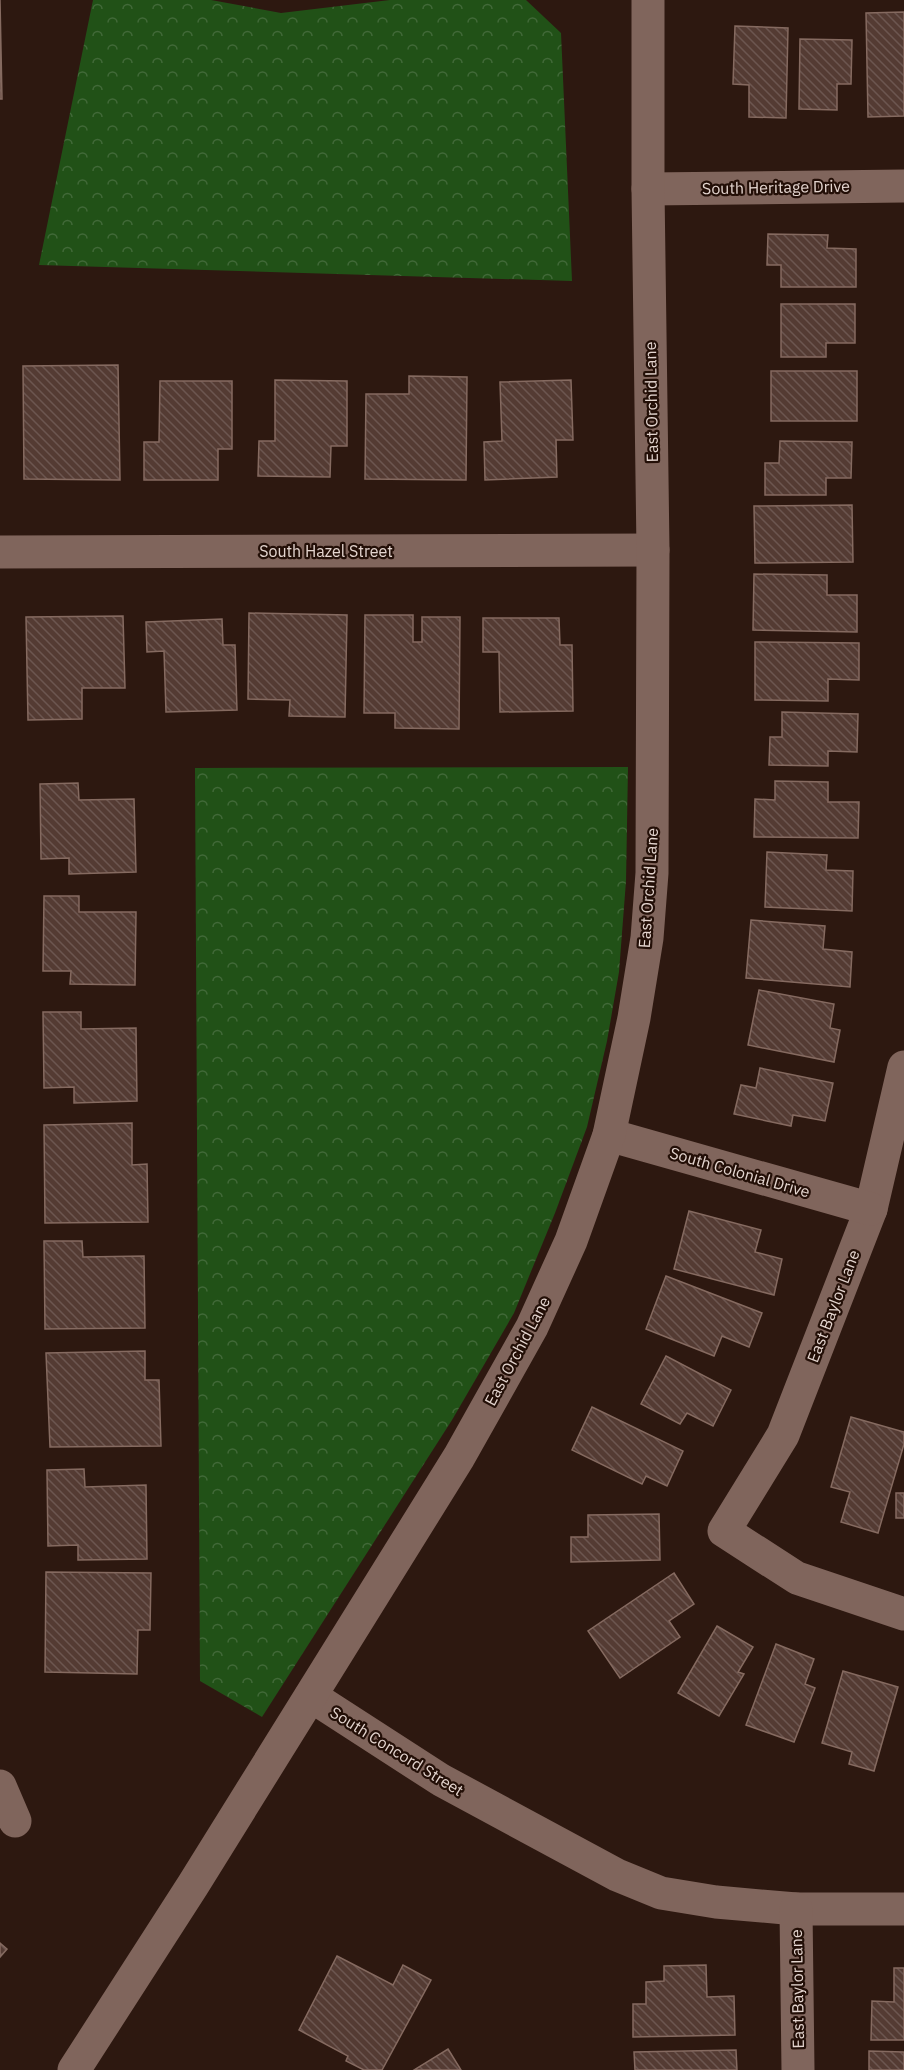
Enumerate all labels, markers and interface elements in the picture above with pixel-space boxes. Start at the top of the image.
street label: South Heritage Drive [702,176,850,198]
street label: East Orchid Lane [640,341,662,463]
street label: South Hazel Street [259,541,393,561]
street label: East Orchid Lane [634,827,662,949]
street label: South Colonial Drive [668,1142,813,1202]
street label: East Baylor Lane [802,1247,864,1365]
street label: East Orchid Lane [480,1293,554,1409]
street label: South Concord Street [327,1702,467,1800]
street label: East Baylor Lane [786,1929,808,2049]

